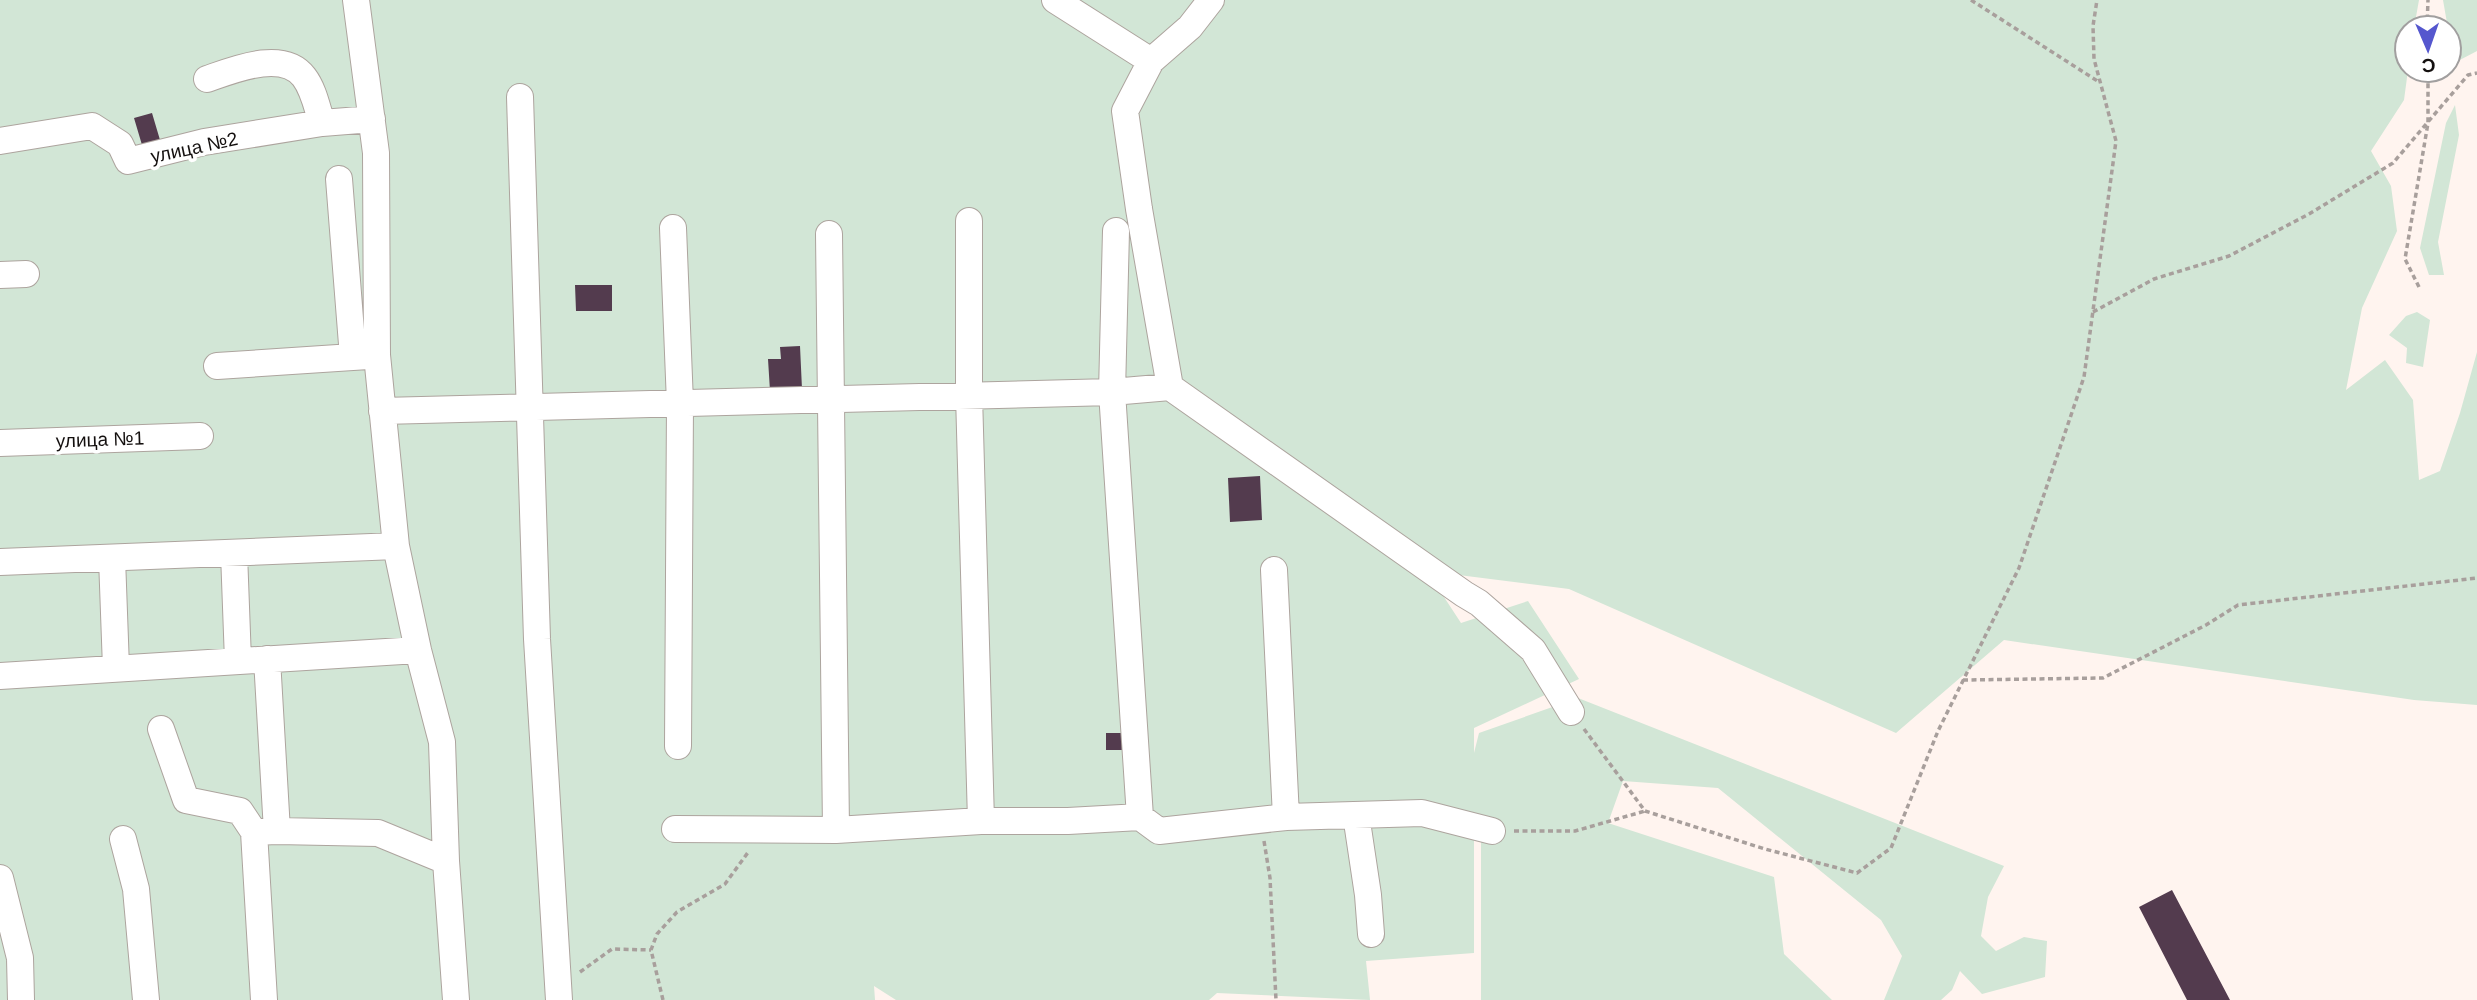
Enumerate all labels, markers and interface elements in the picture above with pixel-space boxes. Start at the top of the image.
north arrow [2393,14,2463,84]
text: С [2421,55,2436,76]
street label: улица №2 [149,128,240,167]
street label: улица №1 [55,427,145,452]

